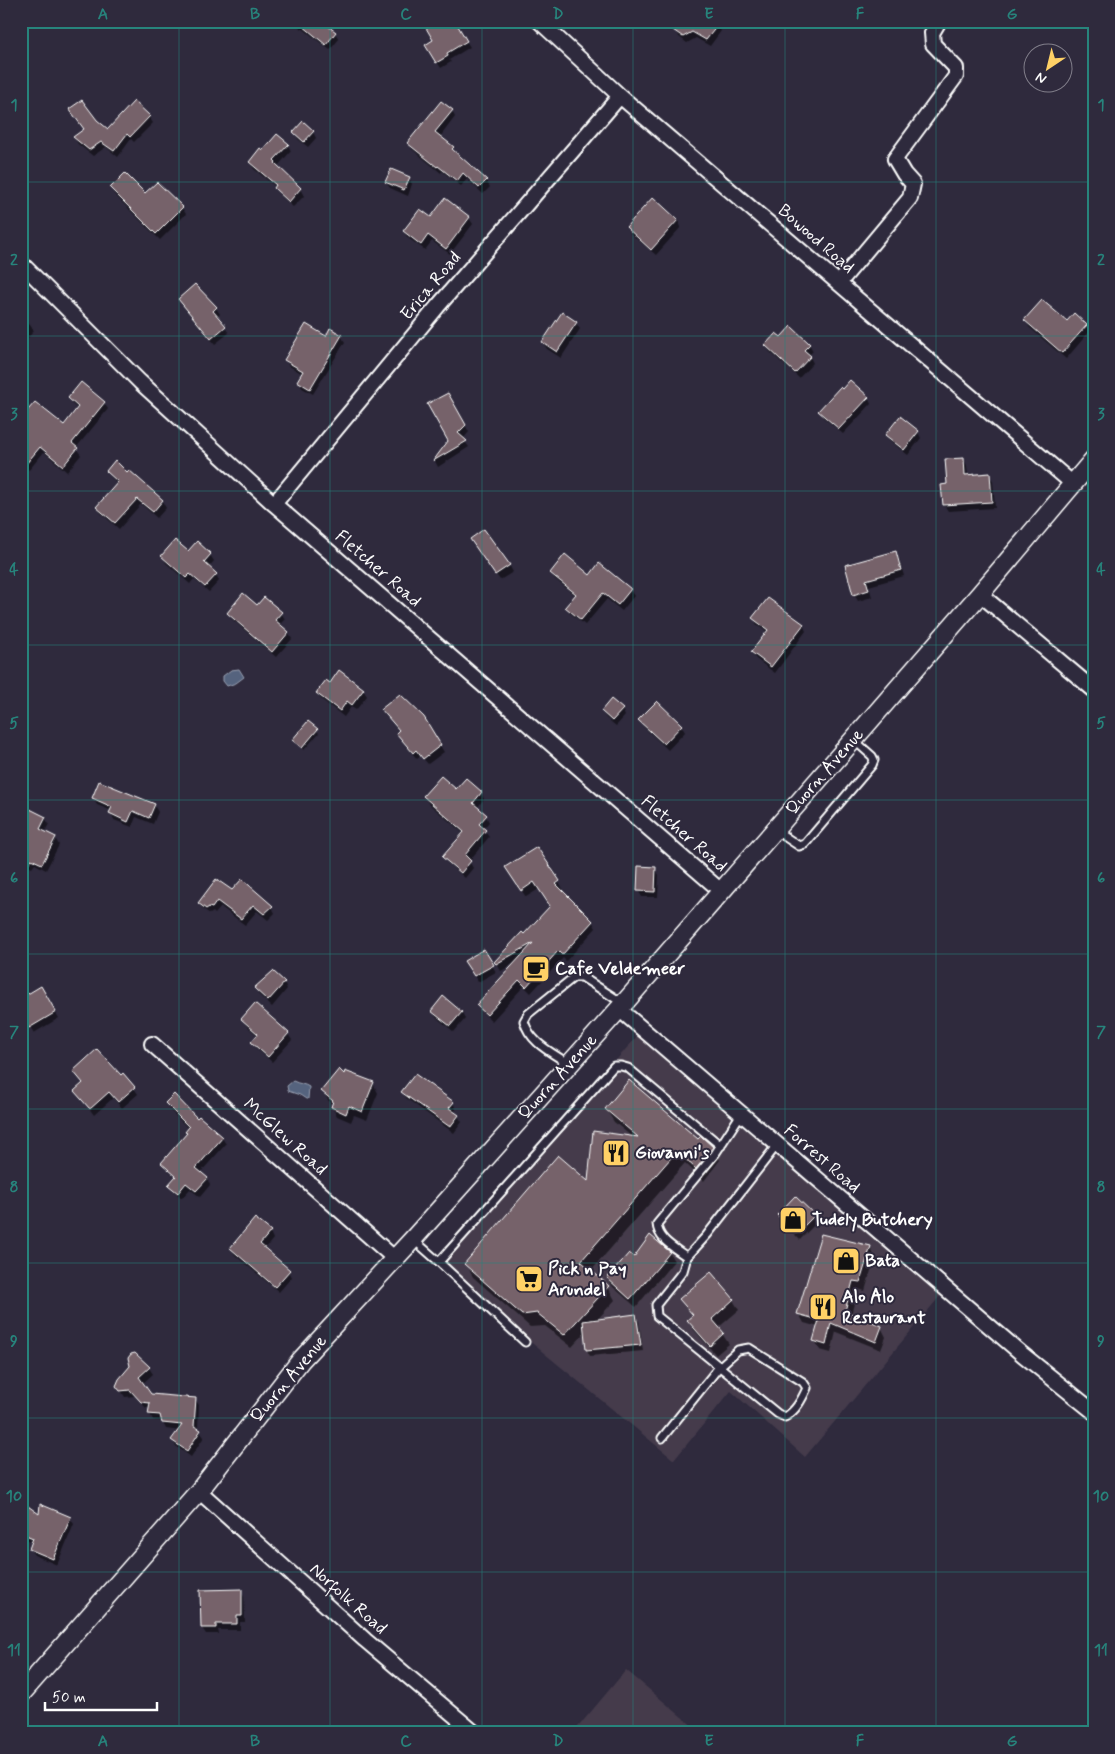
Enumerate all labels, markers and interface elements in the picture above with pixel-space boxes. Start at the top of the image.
text: A [98,4,108,25]
text: B [250,4,260,25]
text: C [400,4,412,25]
text: D [552,4,564,25]
text: E [704,4,714,25]
text: F [856,4,865,25]
text: G [1007,4,1018,25]
north arrow [1022,42,1072,92]
text: N [1032,68,1050,88]
text: 1 [10,95,18,116]
text: 1 [1097,95,1105,116]
street label: Bowood Road [772,199,860,279]
street label: Erica Road [395,247,467,325]
text: 2 [10,250,18,271]
text: 2 [1097,250,1105,271]
text: 3 [10,404,18,425]
text: 3 [1097,404,1105,425]
street label: Fletcher Road [330,525,426,613]
text: 4 [9,559,19,580]
text: 4 [1096,559,1106,580]
text: 5 [9,713,19,734]
text: 5 [1096,713,1106,734]
street label: Quorn Avenue [780,723,870,821]
street label: Fletcher Road [636,790,732,878]
text: 6 [10,868,18,889]
text: 6 [1097,868,1105,889]
cafe icon: Cafe Veldemeer [521,954,551,984]
place label: Cafe Veldemeer [555,957,685,981]
text: 7 [9,1022,19,1043]
text: 7 [1096,1022,1106,1043]
street label: Quorn Avenue [513,1029,603,1125]
street label: McGlew Road [238,1093,332,1181]
street label: Forrest Road [778,1119,866,1199]
restaurant icon: Giovanni's [601,1138,631,1168]
place label: Giovanni's [635,1141,710,1165]
text: 8 [9,1177,19,1198]
text: 8 [1096,1177,1106,1198]
shop icon: Tudely Butchery [778,1205,808,1235]
place label: Tudely Butchery [812,1208,933,1232]
shop icon: Bata [831,1246,861,1276]
place label: Bata [865,1249,900,1273]
place label: Pick n Pay Arundel [548,1257,626,1302]
supermarket icon: Pick n Pay Arundel [514,1264,544,1294]
place label: Alo Alo Restaurant [842,1285,926,1330]
restaurant icon: Alo Alo Restaurant [808,1292,838,1322]
street label: Quorn Avenue [245,1330,333,1428]
text: 9 [10,1331,18,1352]
text: 9 [1097,1331,1105,1352]
text: 10 [6,1486,22,1507]
text: 10 [1093,1486,1109,1507]
street label: Norfolk Road [303,1558,392,1642]
text: 11 [7,1640,21,1661]
text: 11 [1094,1640,1108,1661]
scale bar [45,1679,158,1711]
text: 50 m [52,1688,86,1708]
text: A [98,1731,108,1752]
text: B [250,1731,260,1752]
text: C [400,1731,412,1752]
text: D [552,1731,564,1752]
text: E [704,1731,714,1752]
text: F [856,1731,865,1752]
text: G [1007,1731,1018,1752]

